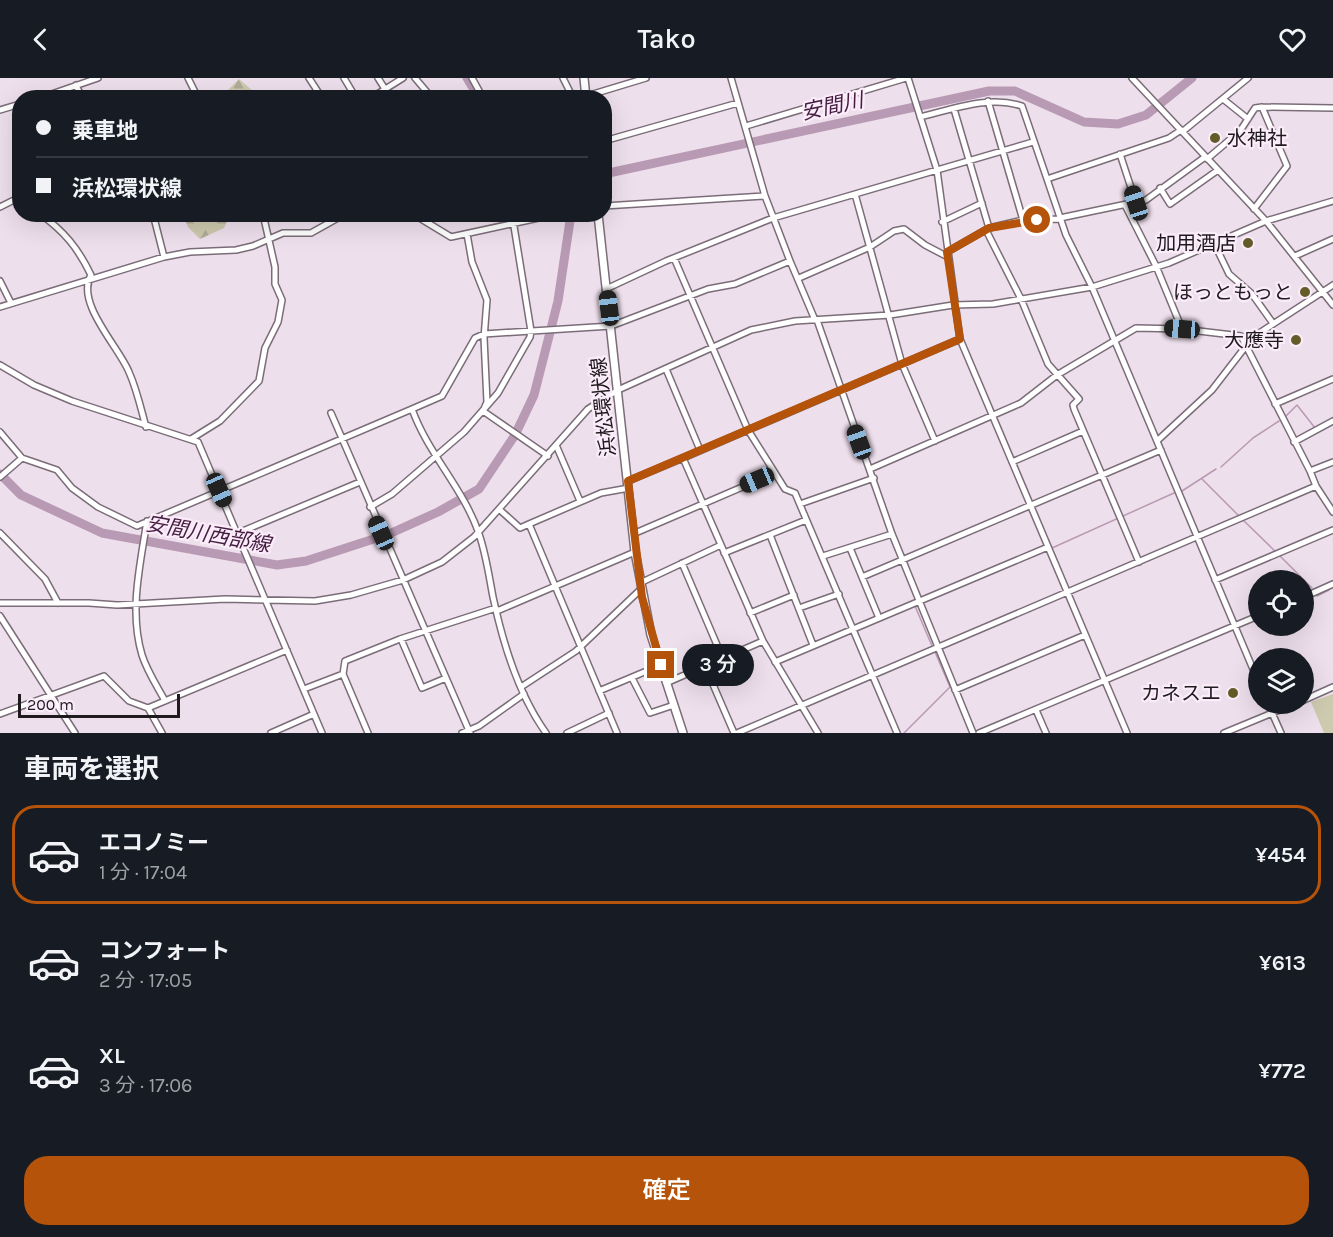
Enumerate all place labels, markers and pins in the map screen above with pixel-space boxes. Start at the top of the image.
place label: 水神社 [1227,127,1287,150]
marker: 水神社 [1208,131,1222,145]
place label: 加用酒店 [1156,232,1236,255]
marker: 加用酒店 [1241,236,1255,250]
place label: ほっともっと [1173,281,1293,304]
marker: ほっともっと [1298,285,1312,299]
place label: 大應寺 [1224,329,1284,352]
marker: 大應寺 [1289,333,1303,347]
place label: カネスエ [1141,682,1221,705]
marker: カネスエ [1226,686,1240,700]

